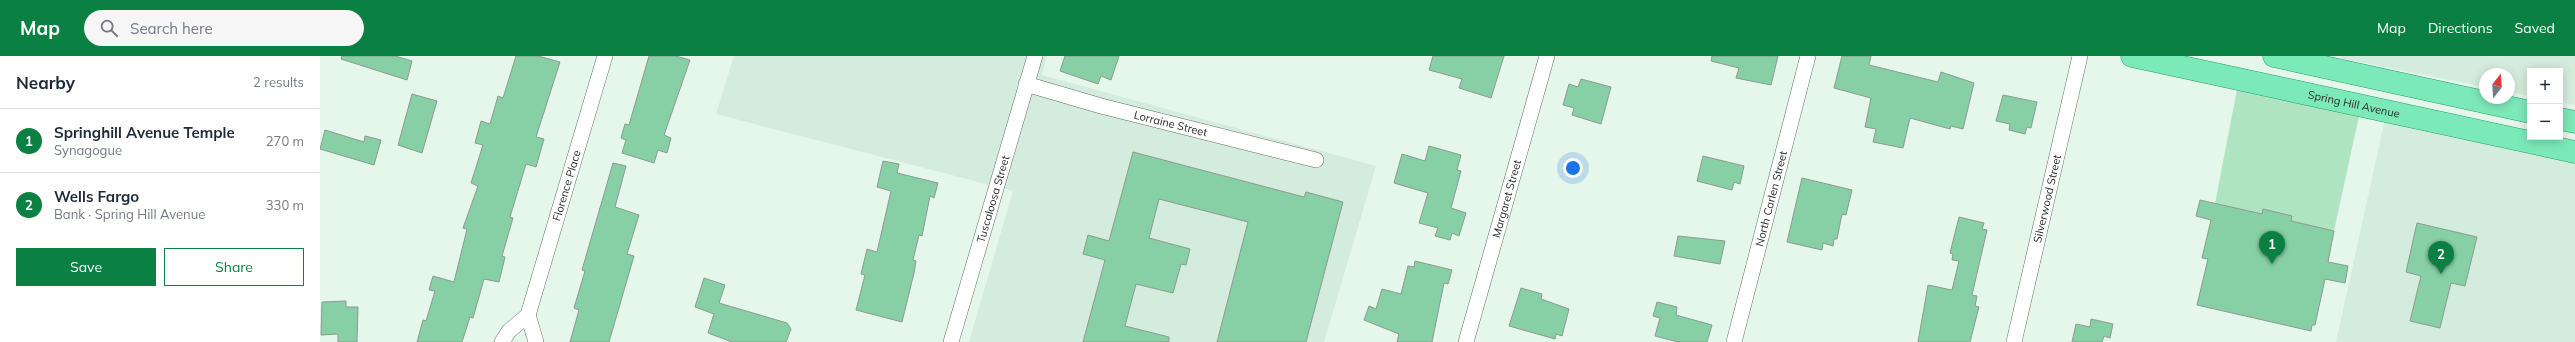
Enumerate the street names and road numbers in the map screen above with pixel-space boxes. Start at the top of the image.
street label: Spring Hill Avenue [2307,87,2401,121]
street label: Lorraine Street [1133,108,1209,139]
street label: Florence Place [549,148,584,223]
street label: North Carlen Street [1752,149,1790,248]
street label: Silverwood Street [2030,153,2064,244]
street label: Tuscaloosa Street [974,154,1012,244]
street label: Margaret Street [1489,158,1524,239]

